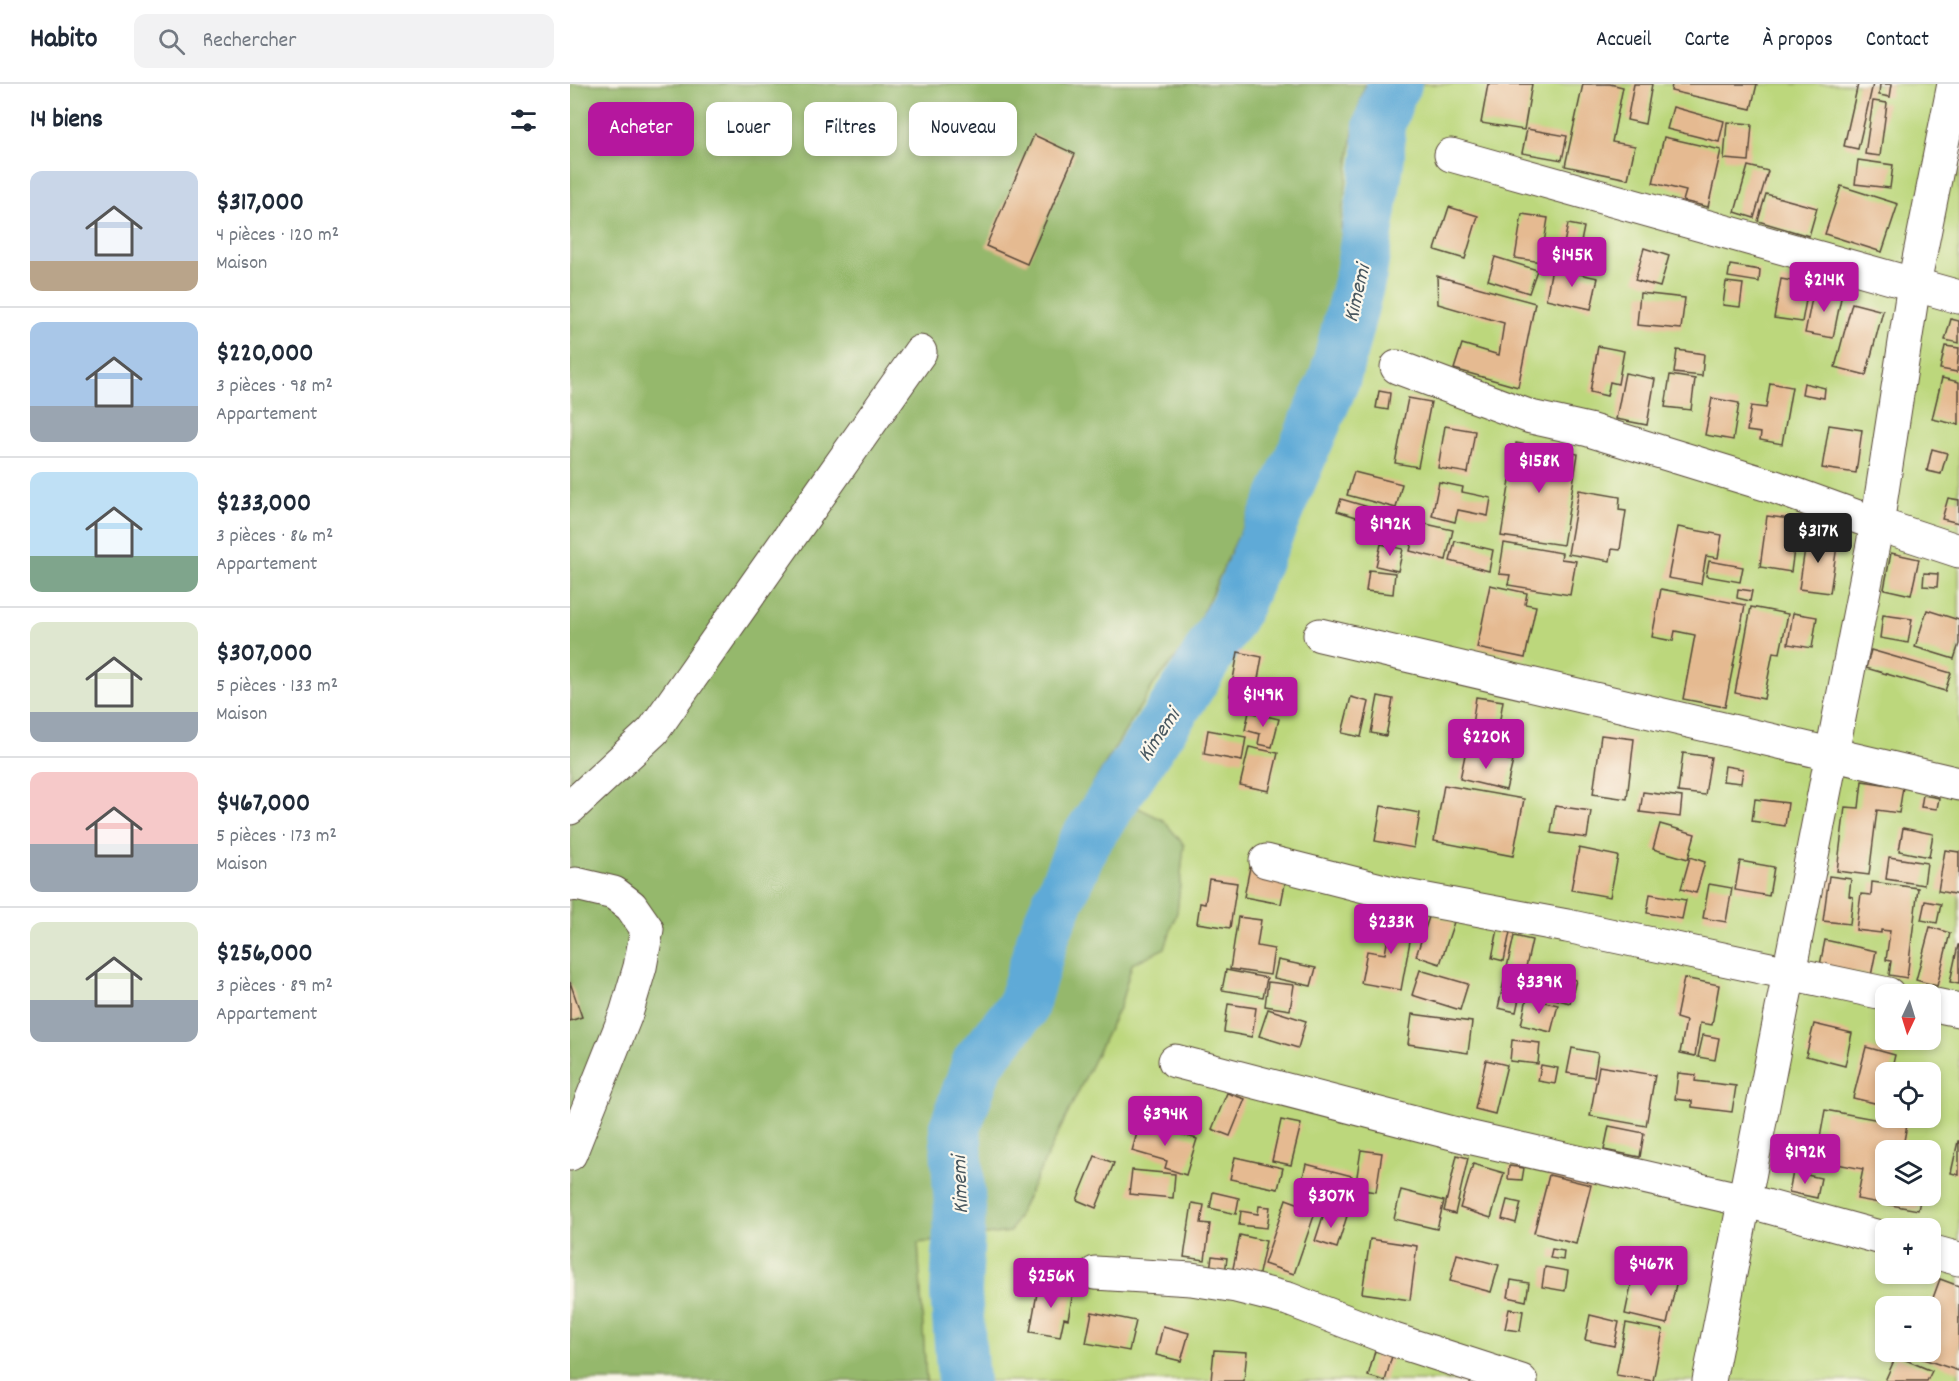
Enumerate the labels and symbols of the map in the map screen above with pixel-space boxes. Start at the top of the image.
pin: $145K [1530,237,1614,288]
water label: Kimemi [1337,259,1381,326]
pin: $214K [1782,262,1866,313]
pin: $158K [1497,443,1581,494]
pin: $192K [1348,506,1432,557]
pin: $317K [1776,513,1860,564]
pin: $149K [1221,677,1305,728]
water label: Kimemi [1131,701,1191,769]
pin: $220K [1444,719,1528,770]
pin: $233K [1349,904,1433,955]
pin: $339K [1497,964,1581,1015]
north arrow [1875,984,1941,1050]
pin: $394K [1123,1096,1207,1147]
pin: $192K [1763,1134,1847,1185]
water label: Kimemi [945,1152,978,1214]
pin: $307K [1289,1178,1373,1229]
pin: $467K [1609,1246,1693,1297]
pin: $256K [1009,1258,1093,1309]

